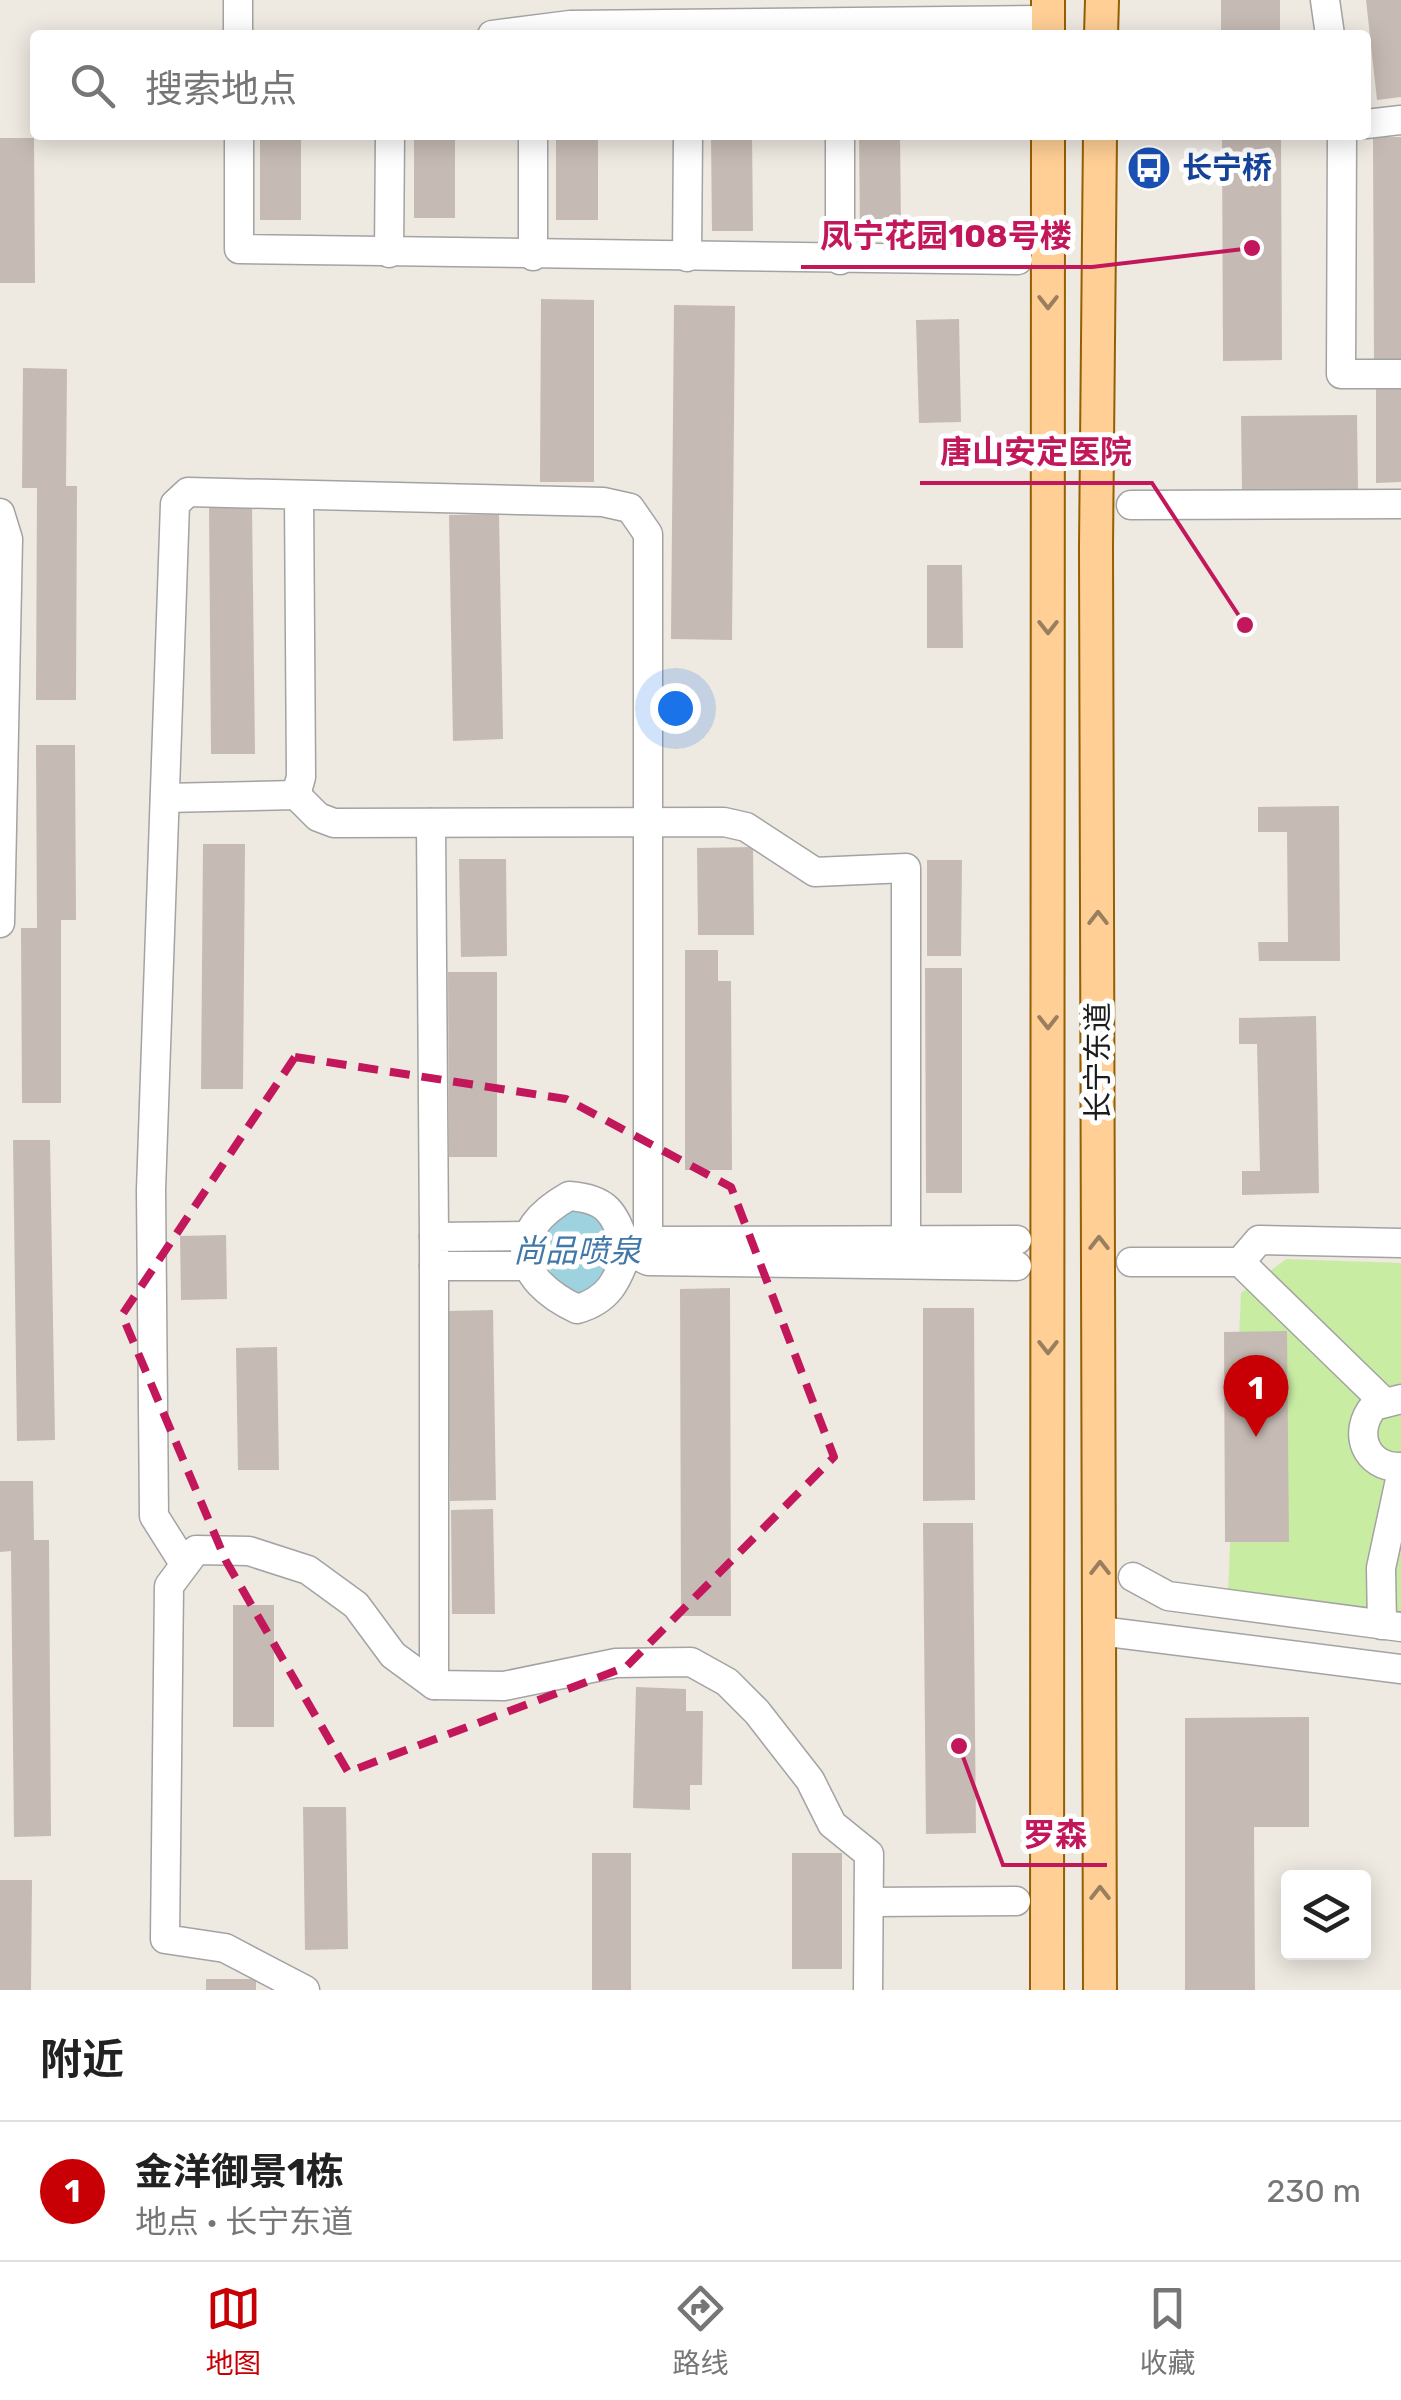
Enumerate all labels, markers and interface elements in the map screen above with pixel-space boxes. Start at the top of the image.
search box [30,30,1371,140]
icon: search [65,58,120,113]
text: 搜索地点 [145,66,297,112]
bus stop icon: 长宁桥 [1126,145,1172,191]
place label: 长宁桥 [1182,150,1272,186]
callout: 凤宁花园108号楼 [801,205,1092,267]
text: 凤宁花园108号楼 [820,217,1072,255]
one-way arrow [1037,296,1059,311]
callout: 唐山安定医院 [920,421,1152,483]
text: 唐山安定医院 [940,433,1132,471]
one-way arrow [1037,620,1059,636]
your location [650,683,701,734]
one-way arrow [1087,909,1109,924]
street label: 长宁东道 [1080,1002,1116,1122]
one-way arrow [1037,1016,1059,1031]
water label: 尚品喷泉 [513,1232,642,1270]
one-way arrow [1088,1234,1110,1250]
one-way arrow [1037,1340,1059,1356]
pin: 1 [1224,1354,1288,1437]
one-way arrow [1089,1559,1111,1574]
callout: 罗森 [1003,1803,1107,1865]
text: 罗森 [1023,1816,1087,1854]
map controls [1281,1870,1371,1960]
button: layers [1281,1870,1371,1960]
one-way arrow [1089,1884,1111,1900]
text: 附近 [40,2035,124,2085]
text: 金洋御景1栋 [135,2149,344,2195]
text: 1 [65,2172,80,2210]
text: 230 m [1266,2172,1361,2210]
text: 地点 · 长宁东道 [135,2203,353,2241]
tab: 地图 [205,2281,262,2381]
tab: 路线 [672,2281,729,2381]
tab: 收藏 [1139,2281,1196,2381]

